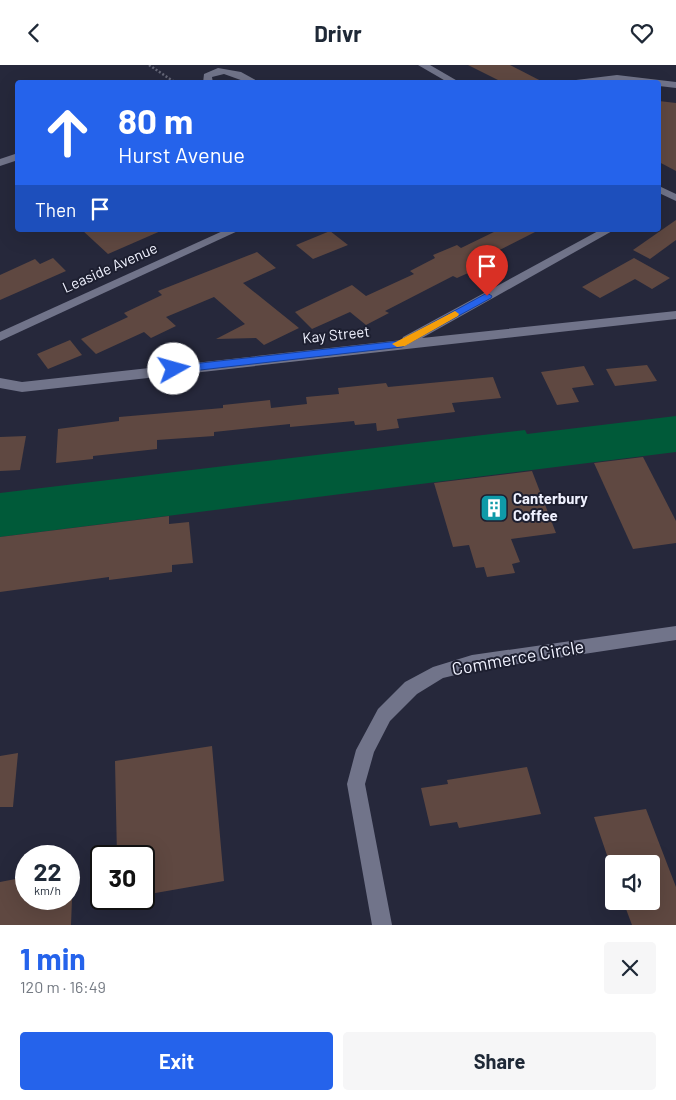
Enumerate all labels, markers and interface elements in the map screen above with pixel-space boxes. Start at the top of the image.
icon: back [20,19,48,47]
icon: heart [628,19,656,47]
text: Drivr [314,20,362,46]
text: 80 m [118,99,193,141]
icon: ahead [35,100,100,165]
text: Hurst Avenue [118,141,245,167]
icon: arrive [86,195,114,223]
text: Then [35,198,76,221]
street label: Leaside Avenue [59,238,160,296]
pin [466,245,508,296]
icon: arrive [473,252,501,280]
street label: Kay Street [301,322,370,346]
position arrow [147,342,199,394]
place label: Canterbury Coffee [513,489,588,524]
building icon: Canterbury Coffee [479,493,509,523]
street label: Commerce Circle [450,635,586,679]
speed limit sign: 30 [90,845,155,910]
map controls [605,855,660,910]
button: sound [605,855,660,910]
text: 22 [33,856,62,886]
text: km/h [34,883,61,897]
text: 1 min [20,940,86,976]
button: close [604,942,656,994]
text: 120 m · 16:49 [20,977,106,996]
button: Exit [20,1032,333,1090]
button: Share [343,1032,656,1090]

